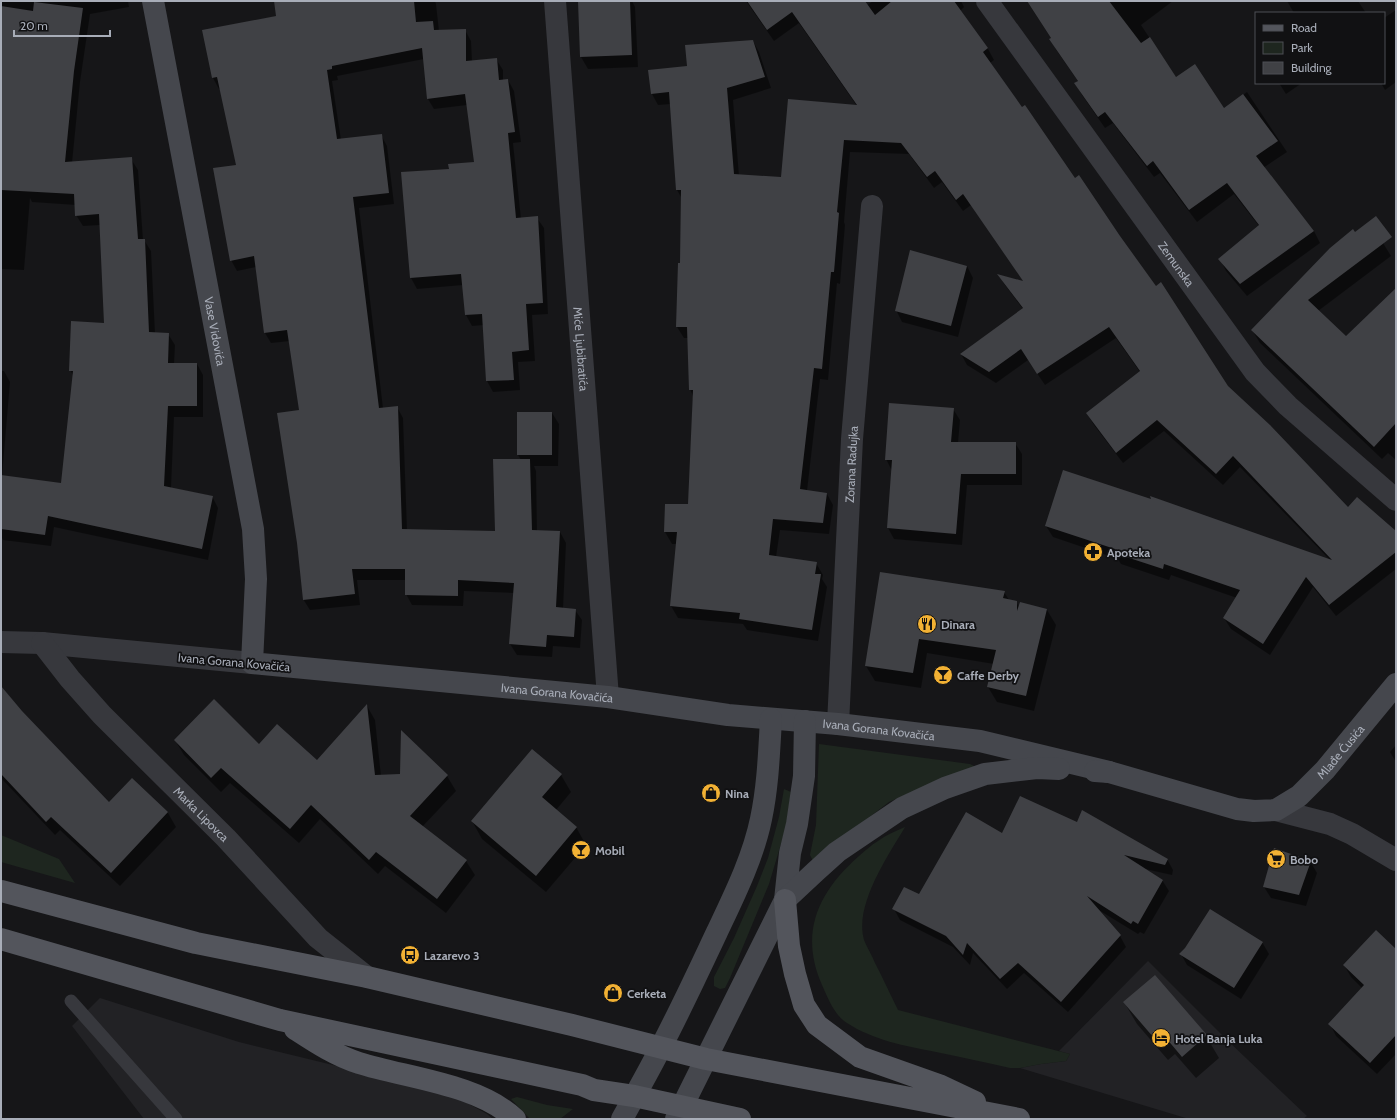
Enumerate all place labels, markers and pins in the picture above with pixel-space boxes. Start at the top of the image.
pharmacy icon: Apoteka [1082,541,1104,563]
place label: Apoteka [1107,545,1150,560]
restaurant icon: Dinara [916,613,938,635]
place label: Dinara [941,617,975,632]
bar icon: Caffe Derby [932,664,954,686]
place label: Caffe Derby [957,668,1020,683]
shop icon: Nina [700,782,722,804]
place label: Nina [725,786,749,801]
bar icon: Mobil [570,839,592,861]
place label: Mobil [595,843,625,858]
supermarket icon: Bobo [1265,848,1287,870]
place label: Bobo [1290,852,1318,867]
bus stop icon: Lazarevo 3 [399,944,421,966]
place label: Lazarevo 3 [424,948,479,963]
shop icon: Cerketa [602,982,624,1004]
place label: Cerketa [627,986,666,1001]
hotel icon: Hotel Banja Luka [1150,1027,1172,1049]
place label: Hotel Banja Luka [1175,1031,1262,1046]

